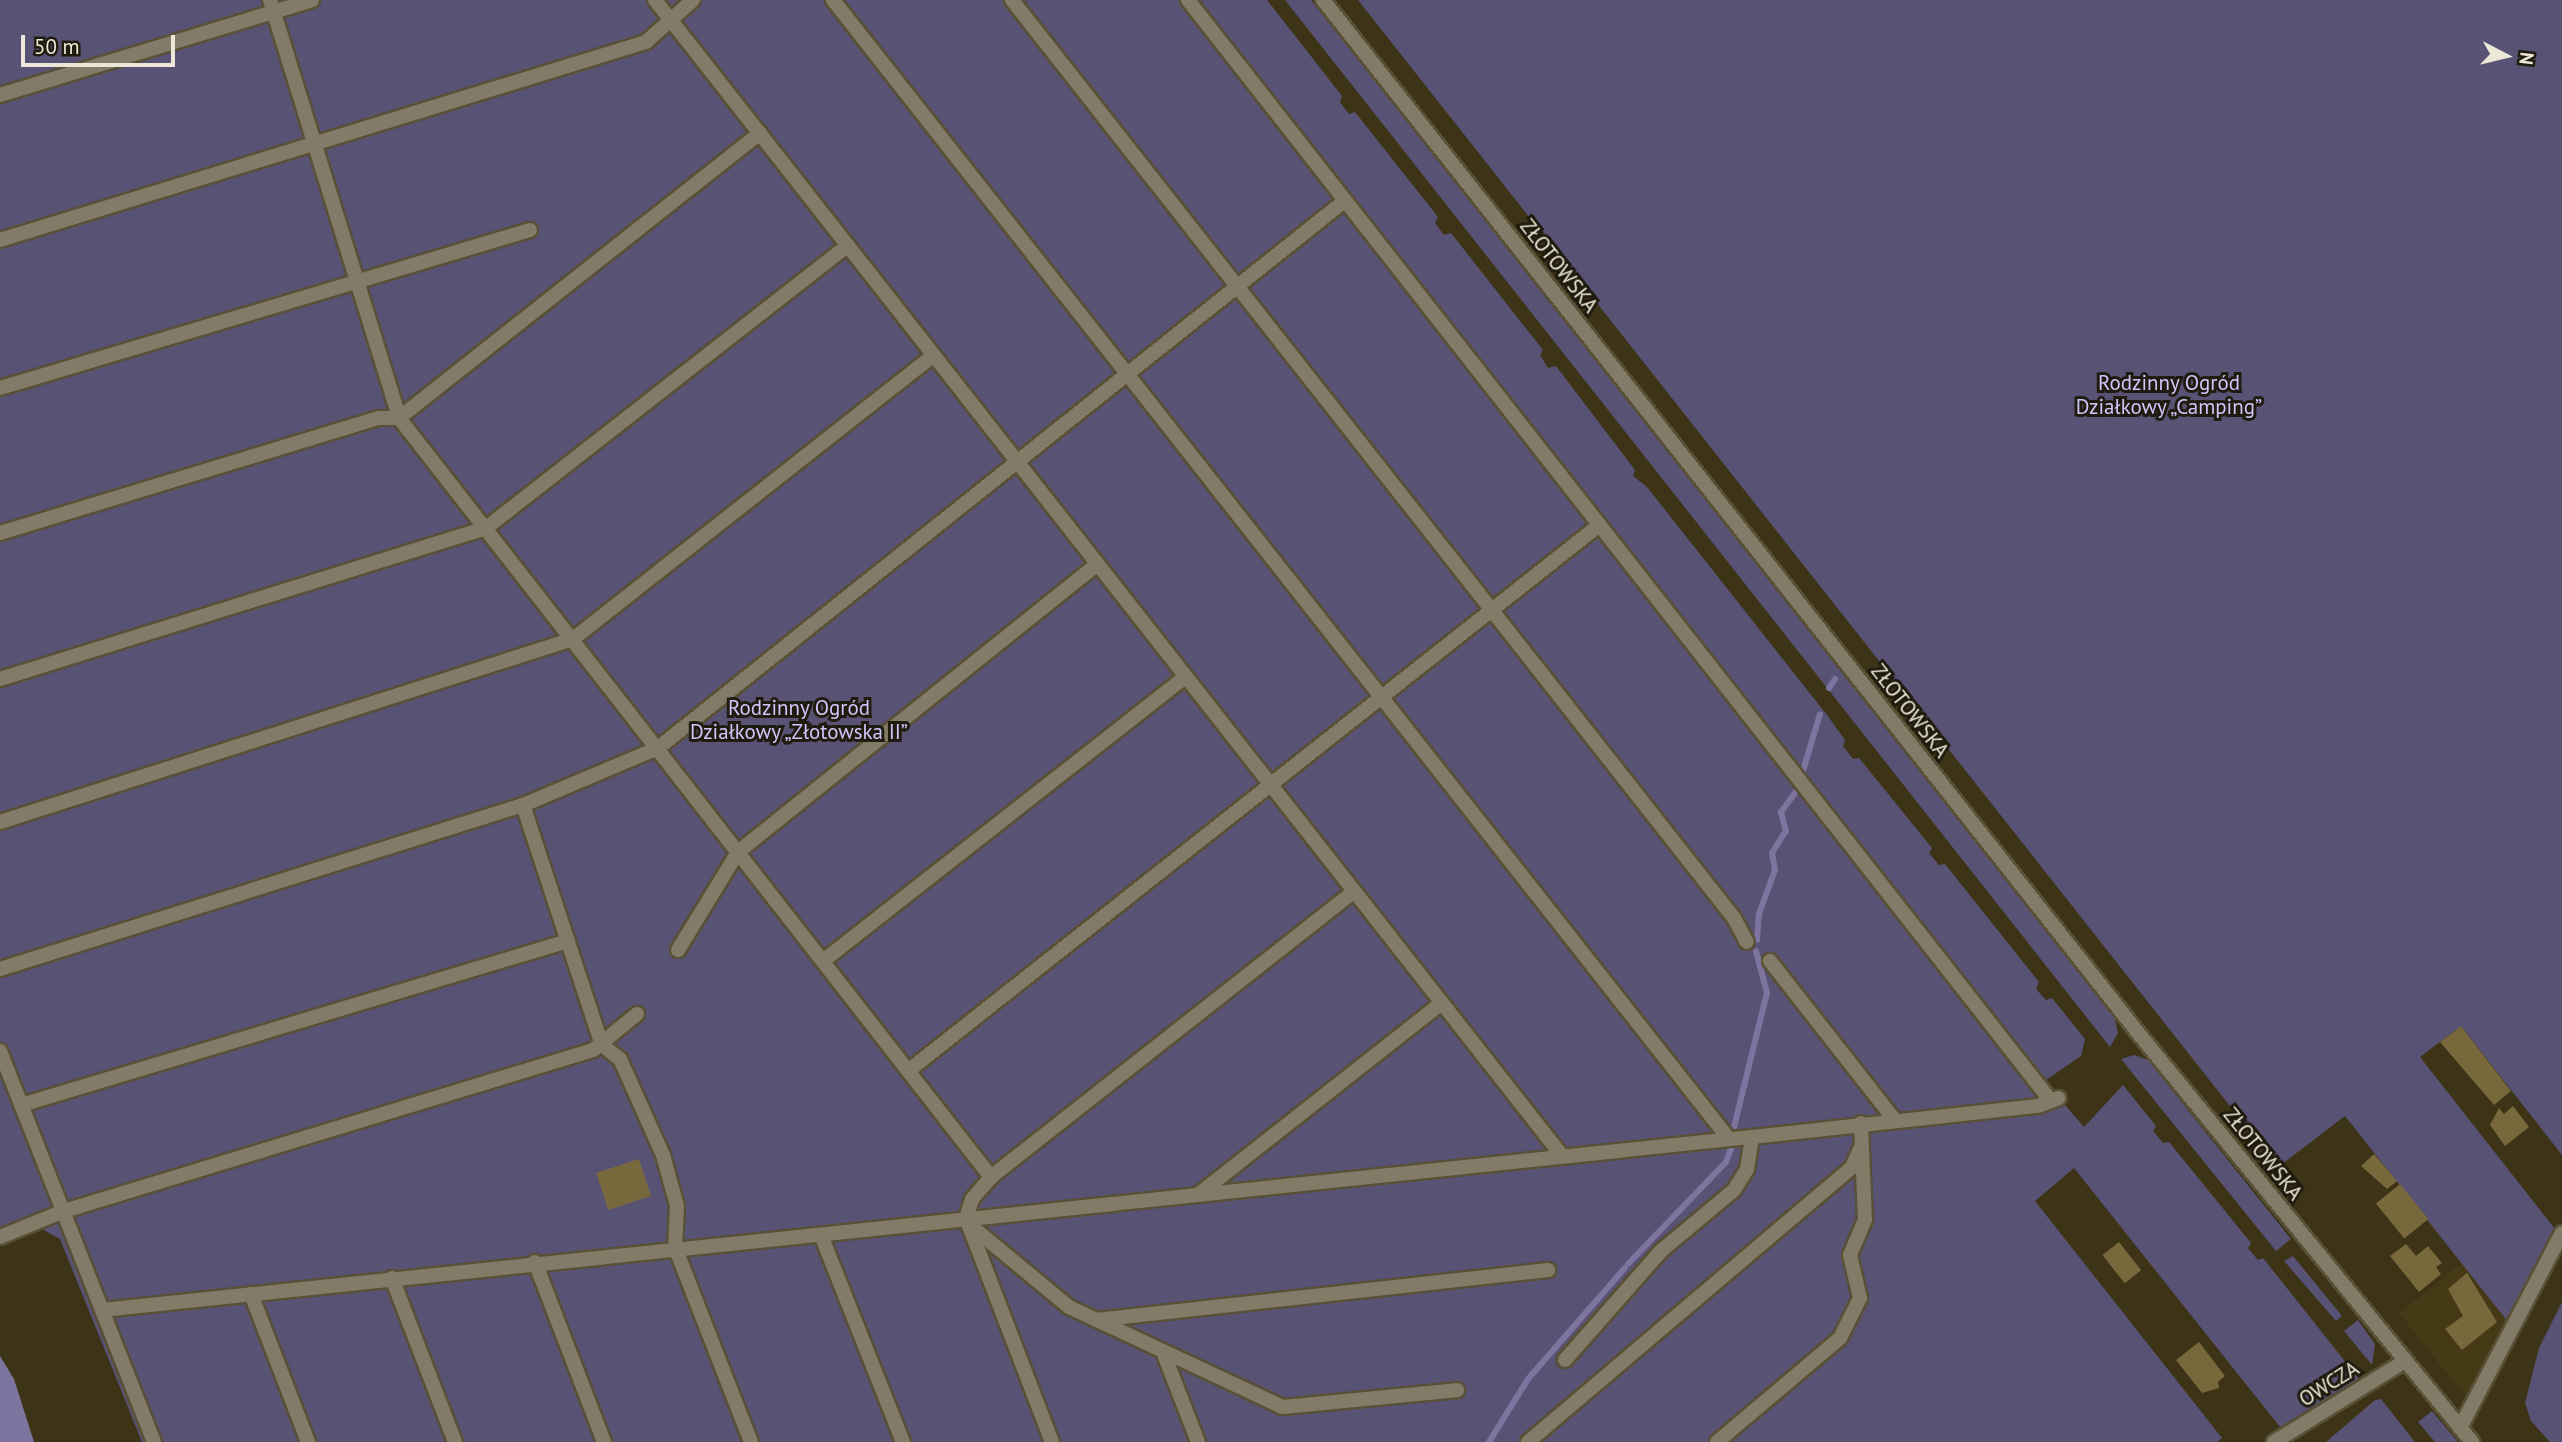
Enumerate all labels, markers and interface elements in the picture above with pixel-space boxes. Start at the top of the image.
scale bar [24,21,178,65]
north arrow [2471,21,2541,91]
text: 50 m [34,33,80,60]
text: N [2514,51,2540,66]
street label: ZŁOTOWSKA [1515,214,1603,318]
park label: Rodzinny Ogród Działkowy „Camping” [2075,370,2263,420]
street label: ZŁOTOWSKA [1866,659,1954,763]
park label: Rodzinny Ogród Działkowy „Złotowska II” [689,695,909,745]
street label: ZŁOTOWSKA [2218,1103,2308,1205]
street label: OWCZA [2294,1356,2364,1412]

